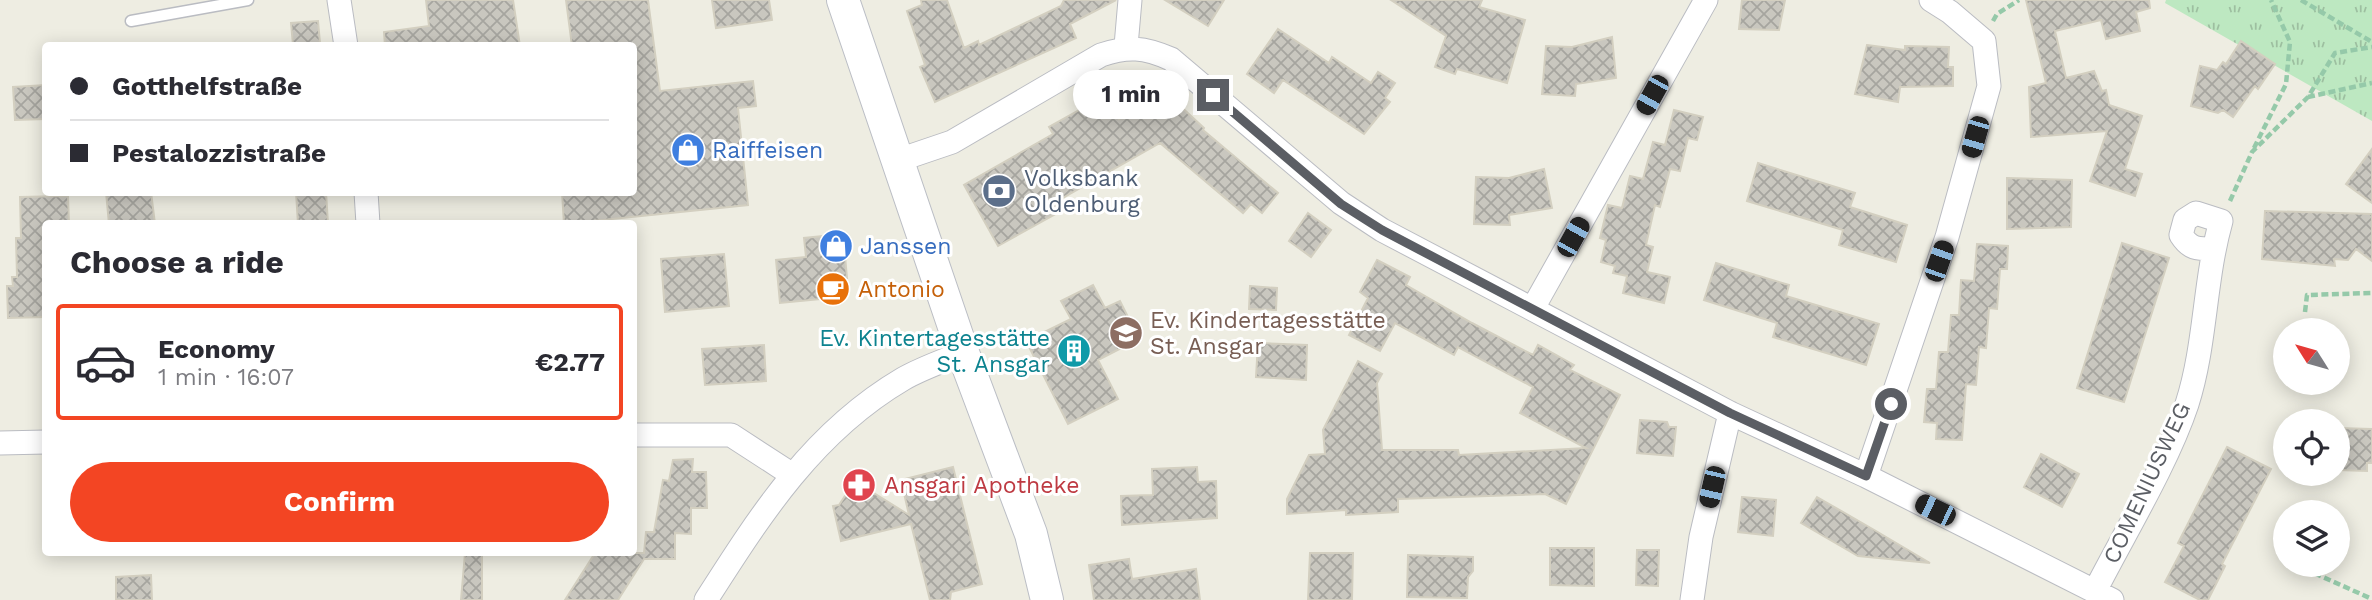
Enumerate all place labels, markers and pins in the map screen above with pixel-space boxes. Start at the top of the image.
shop icon: Raiffeisen [669,131,707,169]
place label: Raiffeisen [712,137,823,164]
place label: Volksbank Oldenburg [1024,165,1141,218]
bank icon: Volksbank Oldenburg [980,172,1018,210]
shop icon: Janssen [817,227,855,265]
place label: Janssen [860,233,952,260]
cafe icon: Antonio [814,270,852,308]
place label: Antonio [858,276,945,303]
place label: Ev. Kindertagesstätte St. Ansgar [1150,307,1386,360]
school or university icon: Ev. Kindertagesstätte St. Ansgar [1107,314,1145,352]
place label: Ev. Kintertagesstätte St. Ansgar [819,325,1050,378]
building icon: Ev. Kintertagesstätte St. Ansgar [1055,332,1093,370]
pharmacy icon: Ansgari Apotheke [840,466,878,504]
place label: Ansgari Apotheke [884,472,1079,499]

